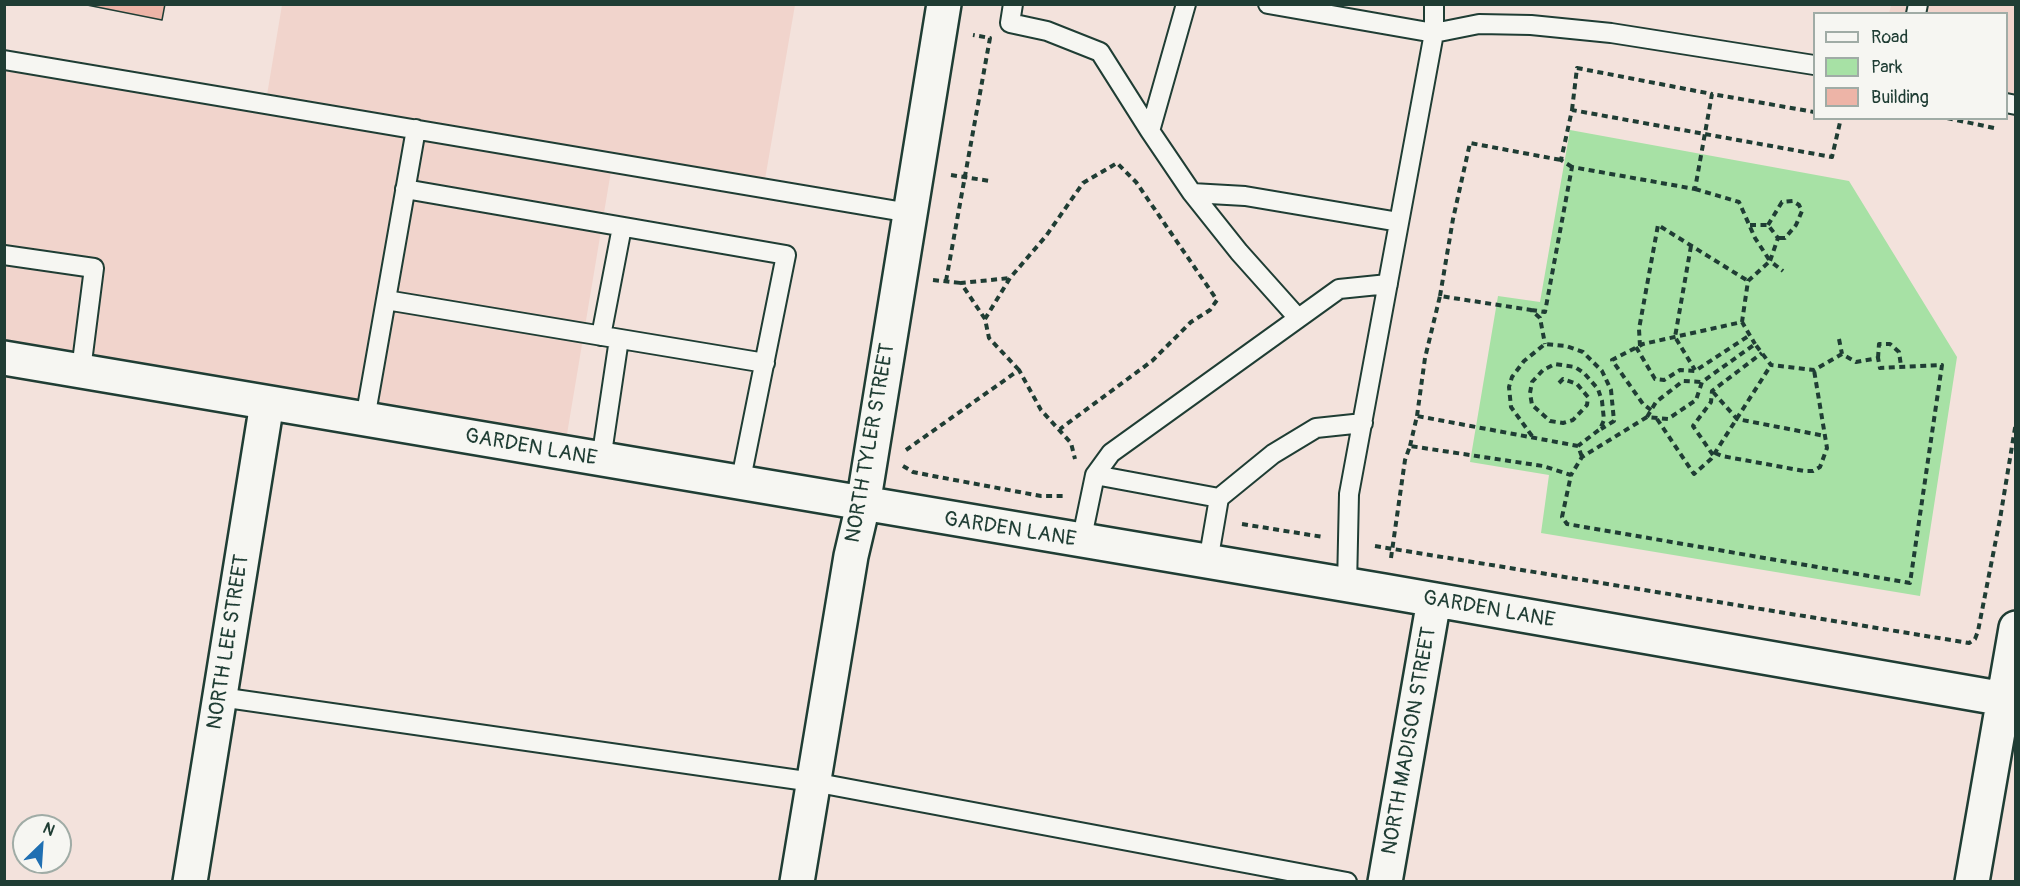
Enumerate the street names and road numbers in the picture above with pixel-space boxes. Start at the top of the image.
street label: NORTH TYLER STREET [841,341,901,545]
street label: GARDEN LANE [463,424,599,472]
street label: GARDEN LANE [942,507,1078,553]
street label: NORTH LEE STREET [203,553,255,731]
street label: GARDEN LANE [1421,586,1557,634]
street label: NORTH MADISON STREET [1378,625,1442,857]

